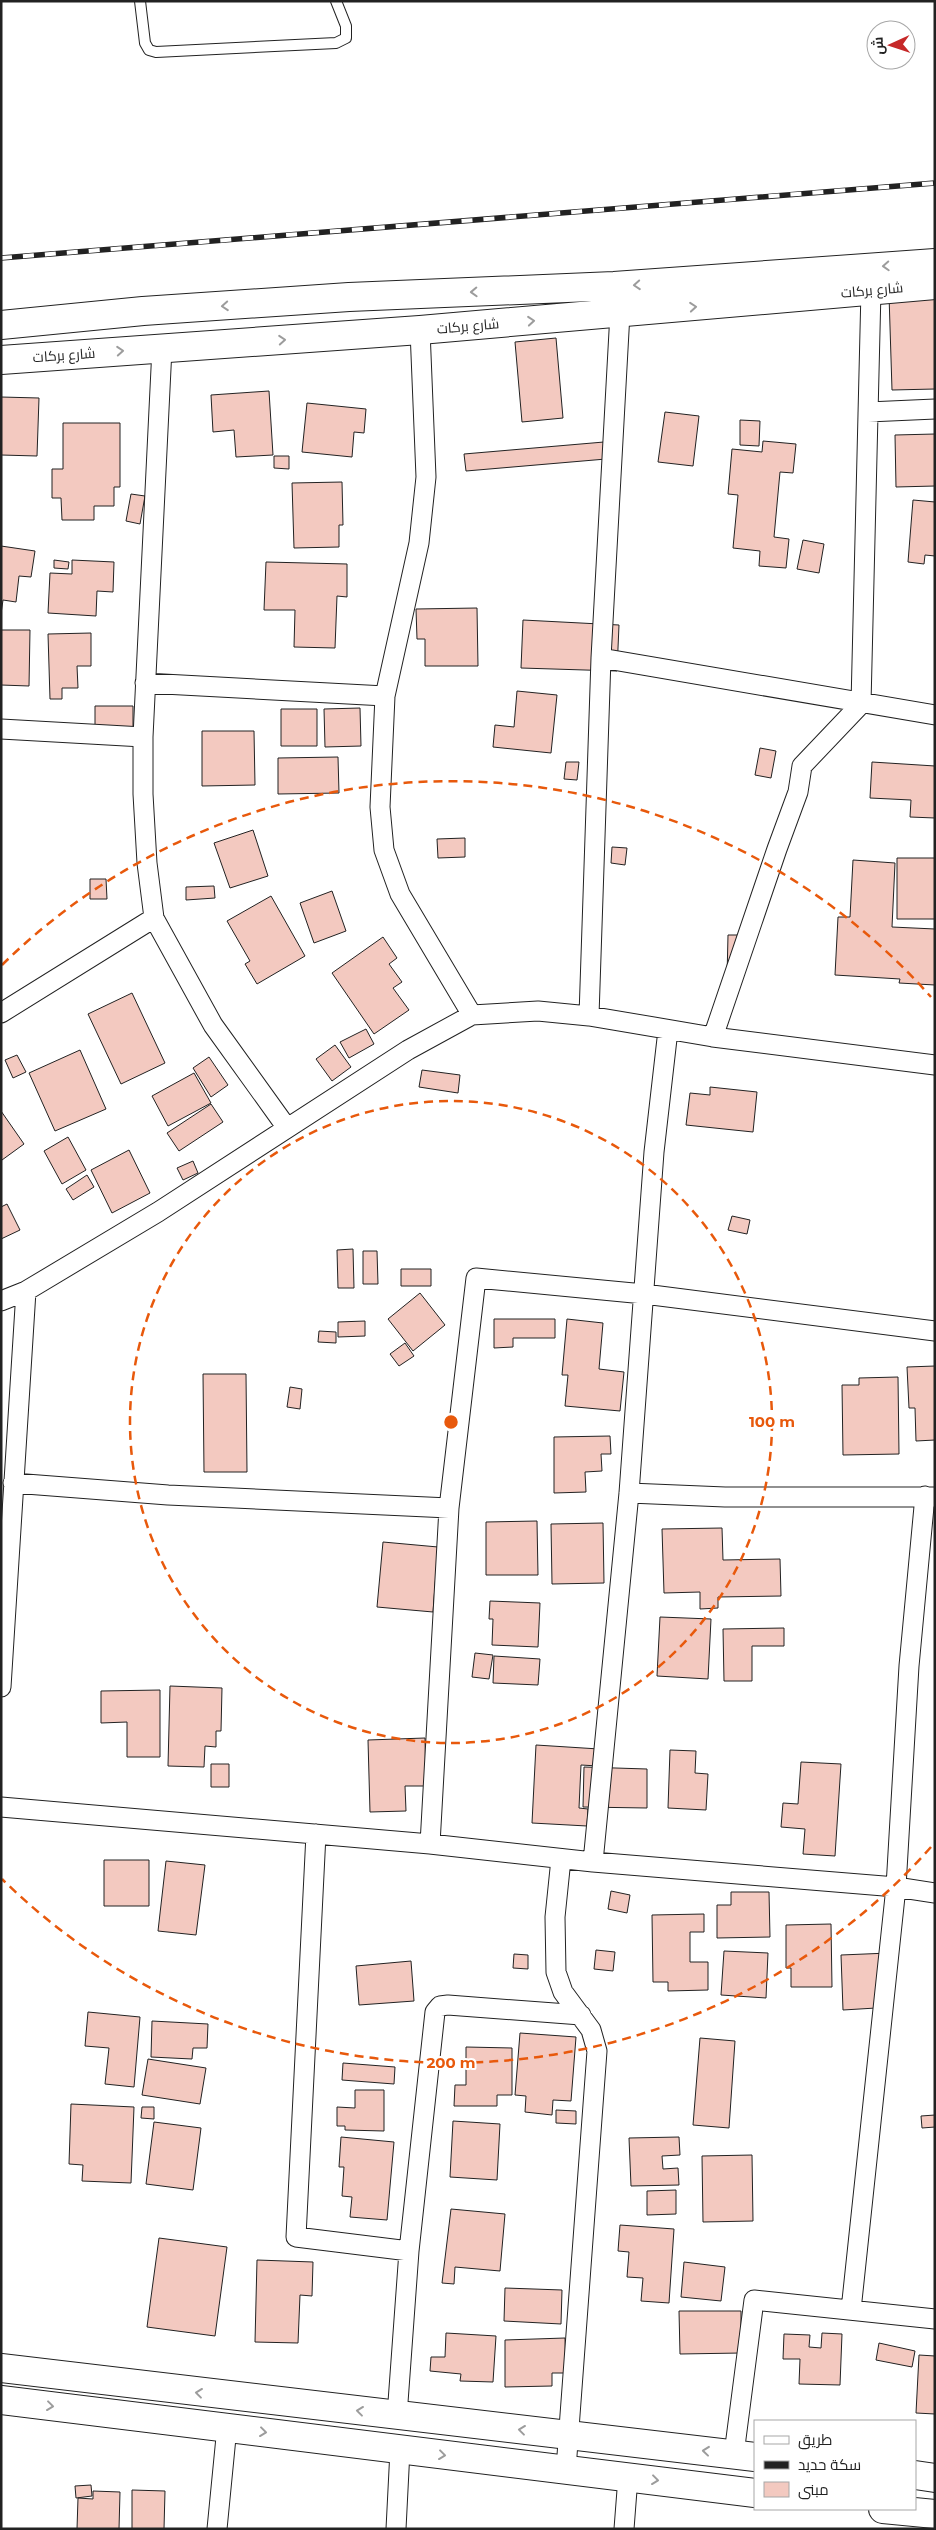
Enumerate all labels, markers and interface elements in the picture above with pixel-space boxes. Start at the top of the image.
north arrow [866,20,916,70]
text: ش [869,36,887,55]
one-way arrow [882,260,890,271]
street label: شارع بركات [840,278,904,302]
one-way arrow [633,279,641,290]
one-way arrow [470,287,478,297]
one-way arrow [221,300,229,311]
one-way arrow [689,302,697,313]
street label: شارع بركات [436,314,500,338]
one-way arrow [527,315,535,326]
one-way arrow [278,334,286,345]
street label: شارع بركات [32,344,96,366]
one-way arrow [116,346,124,357]
text: 100 m [749,1412,795,1431]
centre of rings [442,1413,460,1431]
text: 200 m [426,2053,476,2072]
one-way arrow [194,2388,202,2399]
one-way arrow [46,2400,54,2411]
one-way arrow [356,2406,364,2417]
legend [754,2420,916,2510]
one-way arrow [517,2425,525,2436]
one-way arrow [259,2426,267,2437]
text: طريق [798,2430,832,2450]
one-way arrow [702,2446,710,2457]
one-way arrow [438,2449,446,2460]
text: سكة حديد [798,2455,861,2474]
one-way arrow [651,2474,659,2485]
text: مبنى [798,2480,829,2500]

